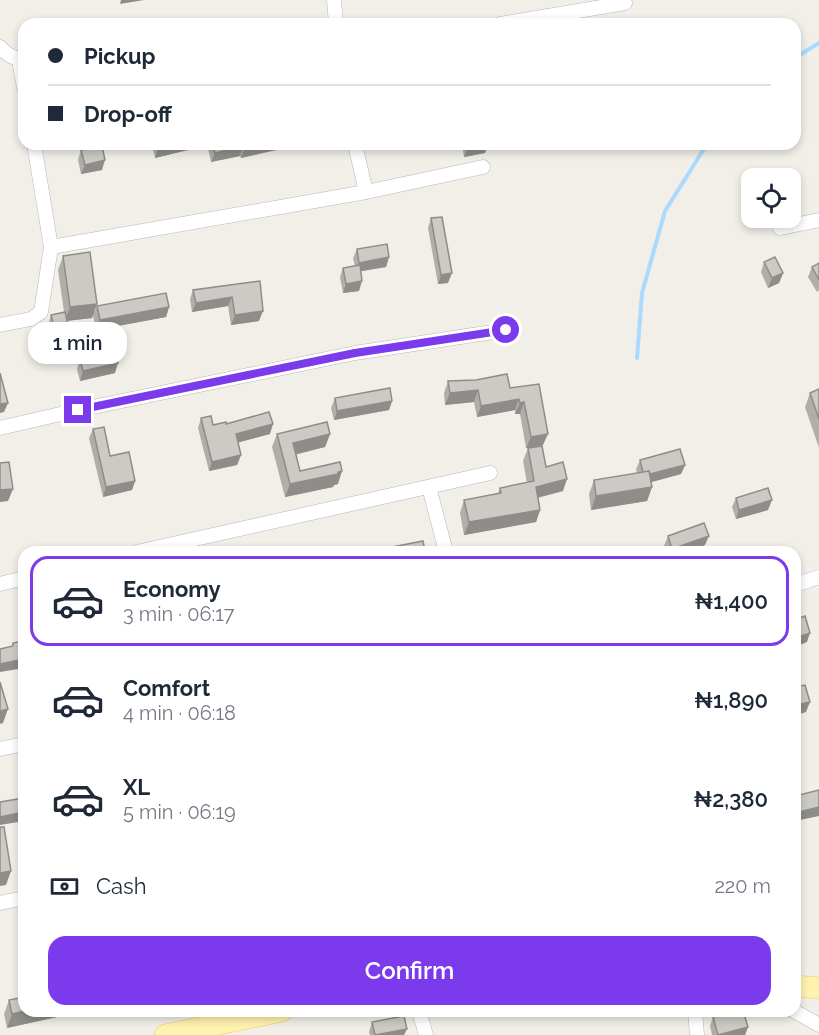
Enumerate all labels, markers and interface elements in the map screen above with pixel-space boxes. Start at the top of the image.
text: Pickup [84,43,156,69]
text: Drop-off [84,101,172,127]
map controls [741,168,801,228]
button: locate [741,168,801,228]
route start [492,316,519,343]
callout: 1 min [28,323,128,365]
text: 1 min [53,331,102,355]
route end [64,396,91,423]
icon: car [51,574,105,628]
text: Economy [123,576,221,602]
text: ₦1,400 [694,588,768,614]
text: 3 min · 06:17 [123,602,234,626]
icon: car [51,673,105,727]
text: Comfort [123,675,210,701]
text: ₦1,890 [694,687,768,713]
text: 4 min · 06:18 [123,701,236,725]
icon: car [51,772,105,826]
text: XL [123,774,150,800]
text: ₦2,380 [693,786,768,812]
text: 5 min · 06:19 [123,800,236,824]
icon: cash [48,870,81,903]
text: Cash [96,873,147,899]
text: 220 m [714,874,771,898]
button: Confirm [48,936,771,1005]

